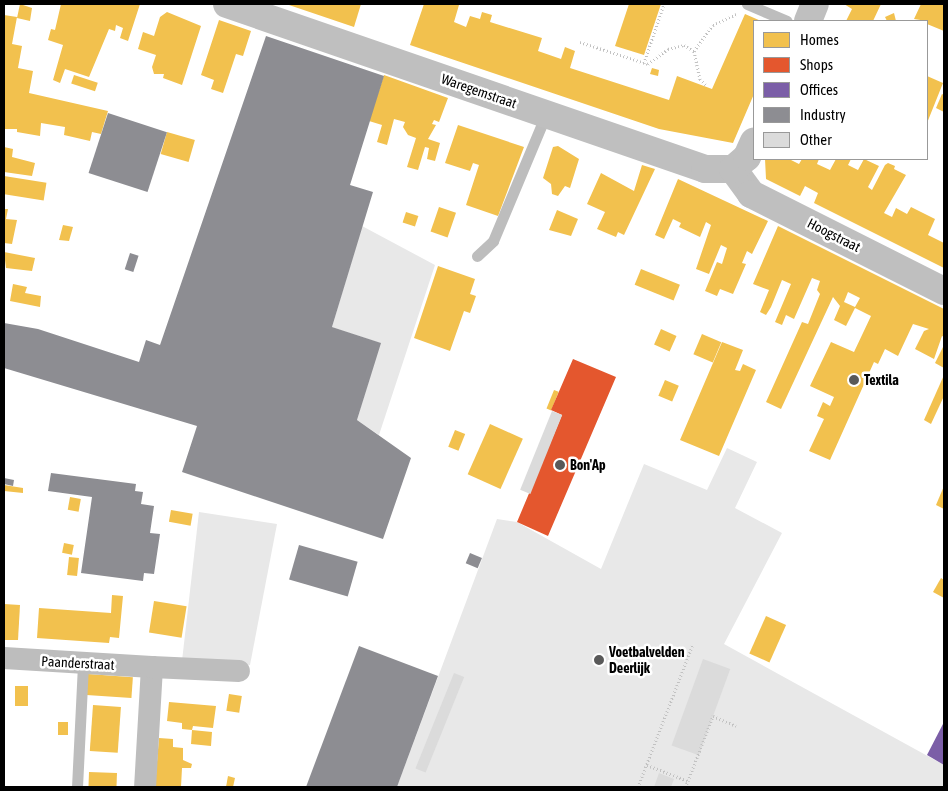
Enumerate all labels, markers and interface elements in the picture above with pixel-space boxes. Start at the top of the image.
legend [753,20,928,160]
text: Homes [800,31,839,48]
text: Shops [800,56,833,73]
street label: Waregemstraat [439,70,519,112]
text: Offices [800,81,838,98]
text: Industry [800,106,846,123]
text: Other [800,131,832,148]
street label: Hoogstraat [805,215,863,255]
place label: Textila [864,372,899,388]
marker: Textila [848,374,860,386]
place label: Bon'Ap [570,457,606,473]
marker: Bon'Ap [554,459,566,471]
place label: Voetbalvelden Deerlijk [609,644,684,676]
street label: Paanderstraat [41,653,115,673]
marker: Voetbalvelden Deerlijk [593,654,605,666]

